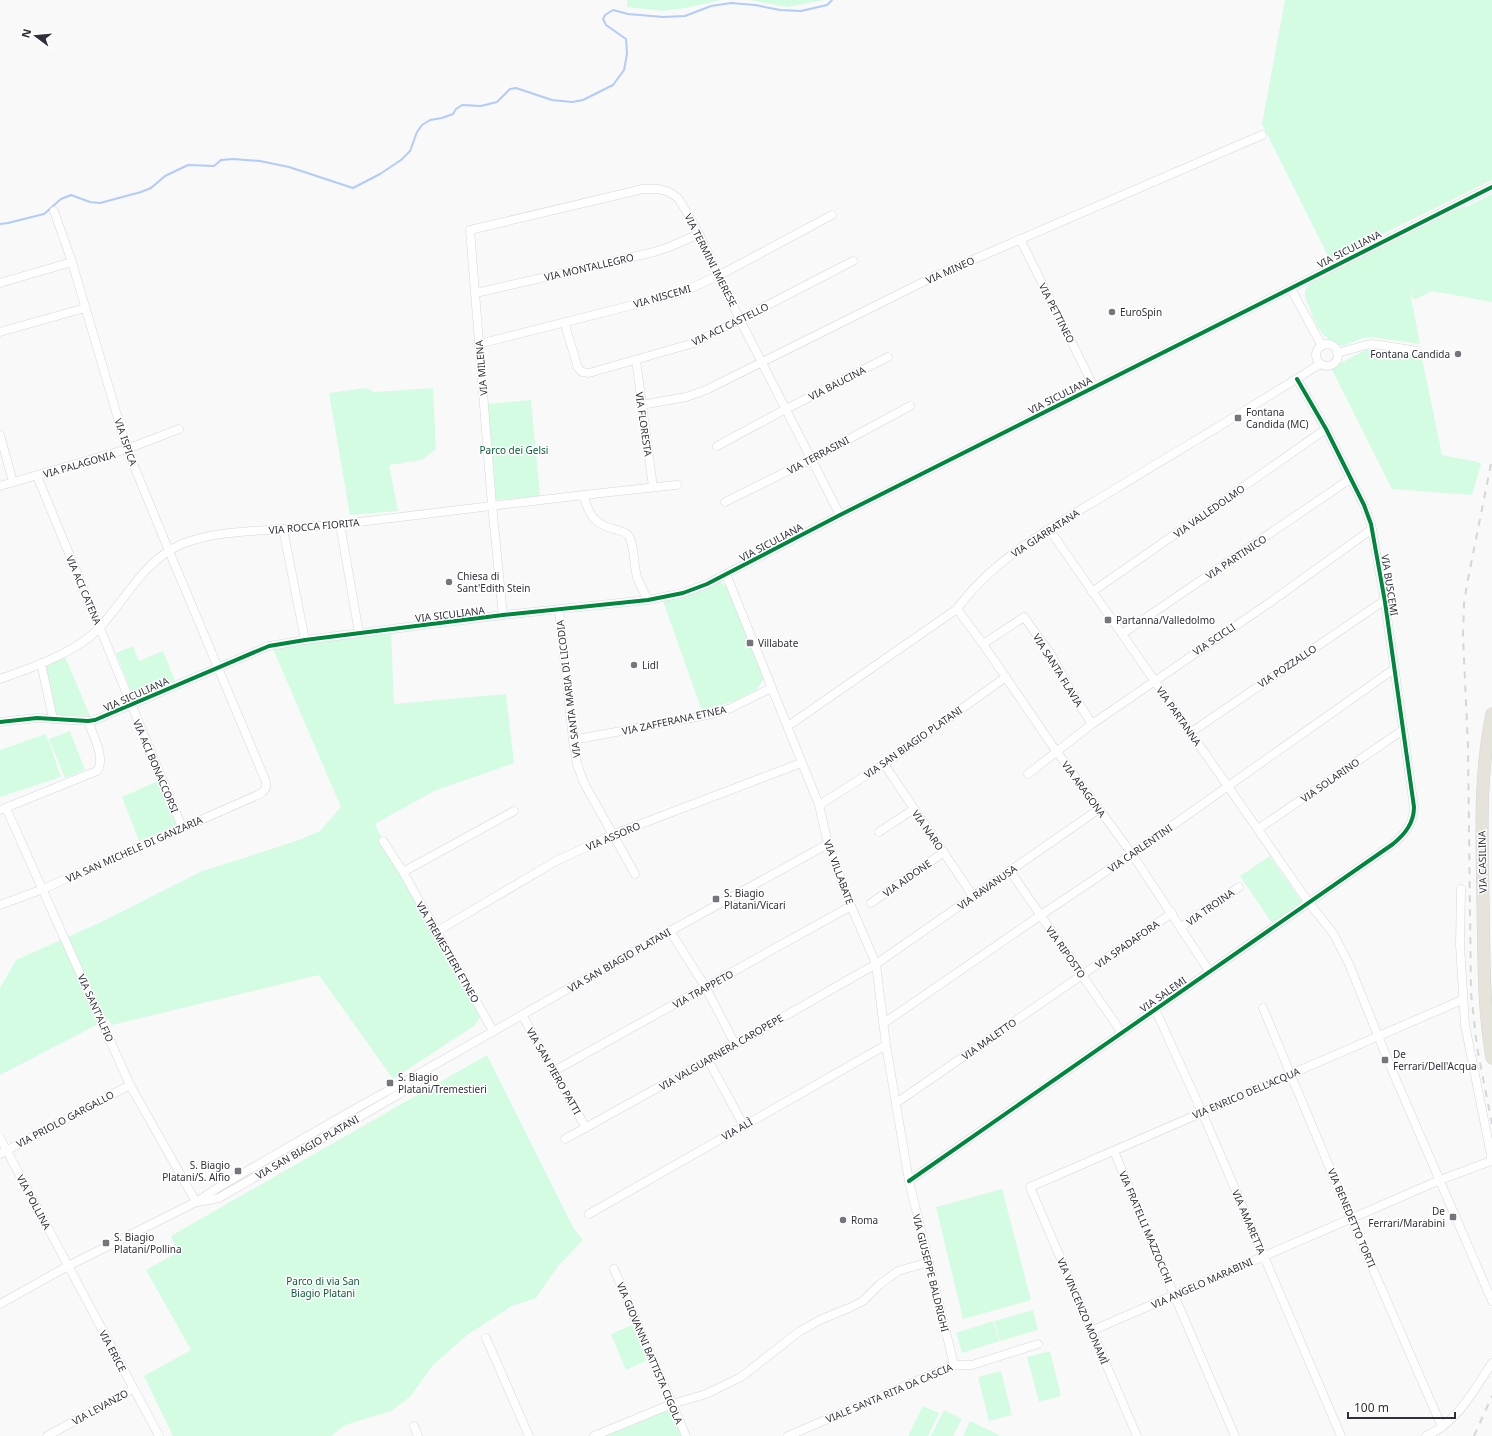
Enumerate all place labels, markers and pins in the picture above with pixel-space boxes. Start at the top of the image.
place label: EuroSpin [1120,305,1162,319]
marker: EuroSpin [1107,307,1117,317]
place label: Fontana Candida [1370,347,1450,361]
marker: Fontana Candida [1453,349,1463,359]
place label: Fontana Candida (MC) [1246,405,1309,431]
marker: Fontana Candida (MC) [1233,413,1243,423]
place label: Chiesa di Sant'Edith Stein [457,569,531,595]
marker: Chiesa di Sant'Edith Stein [444,577,454,587]
place label: Partanna/Valledolmo [1116,613,1215,627]
marker: Partanna/Valledolmo [1103,615,1113,625]
place label: Villabate [758,636,799,650]
marker: Villabate [745,638,755,648]
place label: Lidl [642,658,659,672]
marker: Lidl [629,660,639,670]
place label: S. Biagio Platani/Vicari [724,886,786,912]
marker: S. Biagio Platani/Vicari [711,894,721,904]
place label: De Ferrari/Dell'Acqua [1393,1047,1477,1073]
marker: De Ferrari/Dell'Acqua [1380,1055,1390,1065]
place label: S. Biagio Platani/Tremestieri [398,1070,487,1096]
marker: S. Biagio Platani/Tremestieri [385,1078,395,1088]
place label: S. Biagio Platani/S. Alfio [162,1158,230,1184]
marker: S. Biagio Platani/S. Alfio [233,1166,243,1176]
place label: De Ferrari/Marabini [1368,1204,1445,1230]
marker: De Ferrari/Marabini [1448,1212,1458,1222]
place label: Roma [851,1213,878,1227]
marker: Roma [838,1215,848,1225]
place label: S. Biagio Platani/Pollina [114,1230,182,1256]
marker: S. Biagio Platani/Pollina [101,1238,111,1248]

